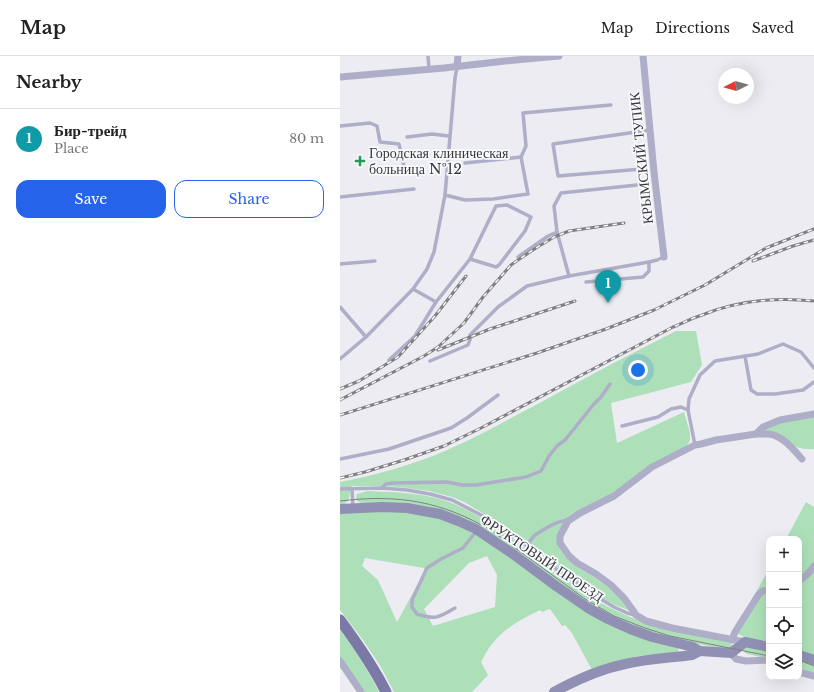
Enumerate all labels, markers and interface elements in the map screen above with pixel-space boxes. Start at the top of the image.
text: Map [20,16,66,39]
text: Map [601,19,633,37]
text: Directions [655,19,730,37]
text: Saved [752,19,794,37]
north arrow [718,68,754,104]
text: Nearby [16,72,82,93]
street label: КРЫМСКИЙ ТУПИК [625,90,657,225]
text: Бир-трейд [54,121,127,140]
text: 1 [26,130,32,147]
text: 80 m [289,130,324,147]
text: Place [54,140,89,157]
place label: Городская клиническая больница №12 [369,144,509,178]
marker: Городская клиническая больница №12 [354,155,366,167]
button: Save [16,180,166,218]
button: Share [174,180,324,218]
pin: 1 [595,270,621,303]
your location [628,360,648,380]
street label: ФРУКТОВЫЙ ПРОЕЗД [477,510,607,606]
map controls [766,536,802,680]
button: + [766,536,802,572]
button: − [766,572,802,608]
button: locate [766,608,802,644]
button: layers [766,644,802,680]

